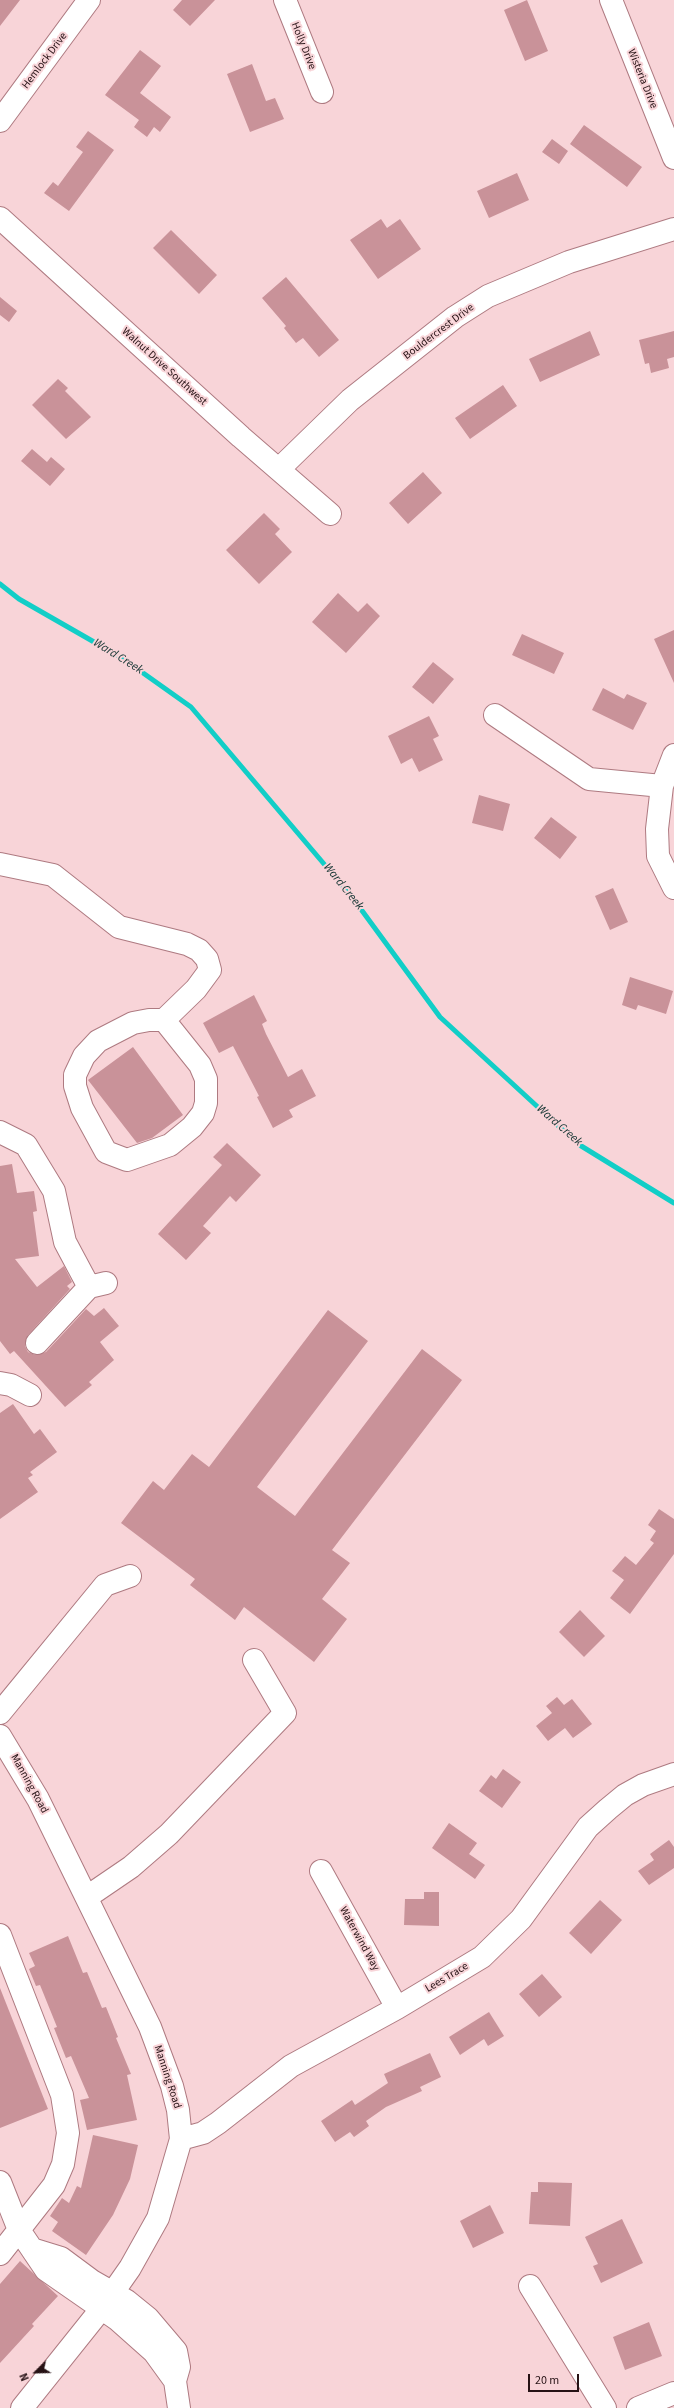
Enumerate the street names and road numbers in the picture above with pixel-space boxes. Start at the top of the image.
street label: Holly Drive [288,20,318,72]
street label: Hemlock Drive [20,30,70,92]
street label: Wisteria Drive [624,47,660,111]
street label: Bouldercrest Drive [401,301,477,363]
street label: Walnut Drive Southwest [119,325,209,409]
street label: Manning Road [7,1752,51,1816]
street label: Waterwind Way [336,1905,382,1973]
street label: Lees Trace [423,1960,471,1996]
street label: Manning Road [151,2044,183,2110]

